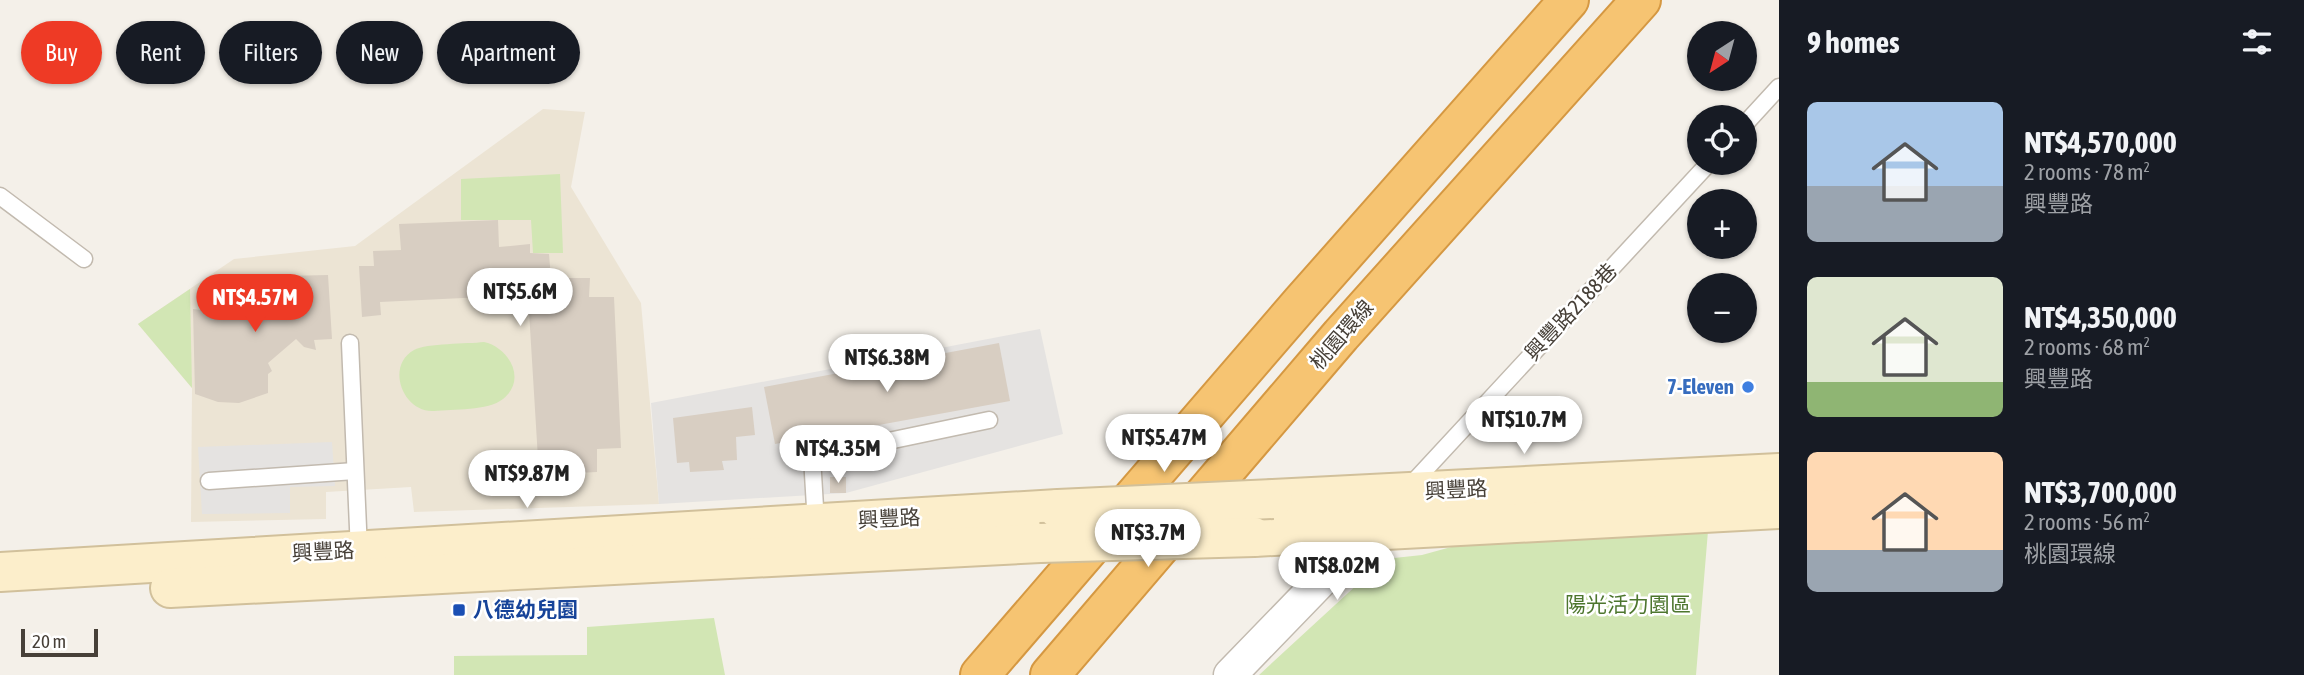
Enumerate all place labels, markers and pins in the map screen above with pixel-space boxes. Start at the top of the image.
pin: NT$5.6M [455,268,585,328]
pin: NT$4.57M [183,274,327,334]
pin: NT$6.38M [815,334,959,394]
place label: 7-Eleven [1667,374,1734,398]
marker: 7-Eleven [1740,379,1756,395]
pin: NT$10.7M [1452,396,1596,456]
pin: NT$5.47M [1092,414,1236,474]
pin: NT$4.35M [766,426,910,485]
pin: NT$9.87M [455,450,599,510]
pin: NT$3.7M [1083,510,1213,569]
pin: NT$8.02M [1265,542,1409,602]
place label: 八德幼兒園 [473,597,578,621]
marker: 八德幼兒園 [451,602,467,618]

